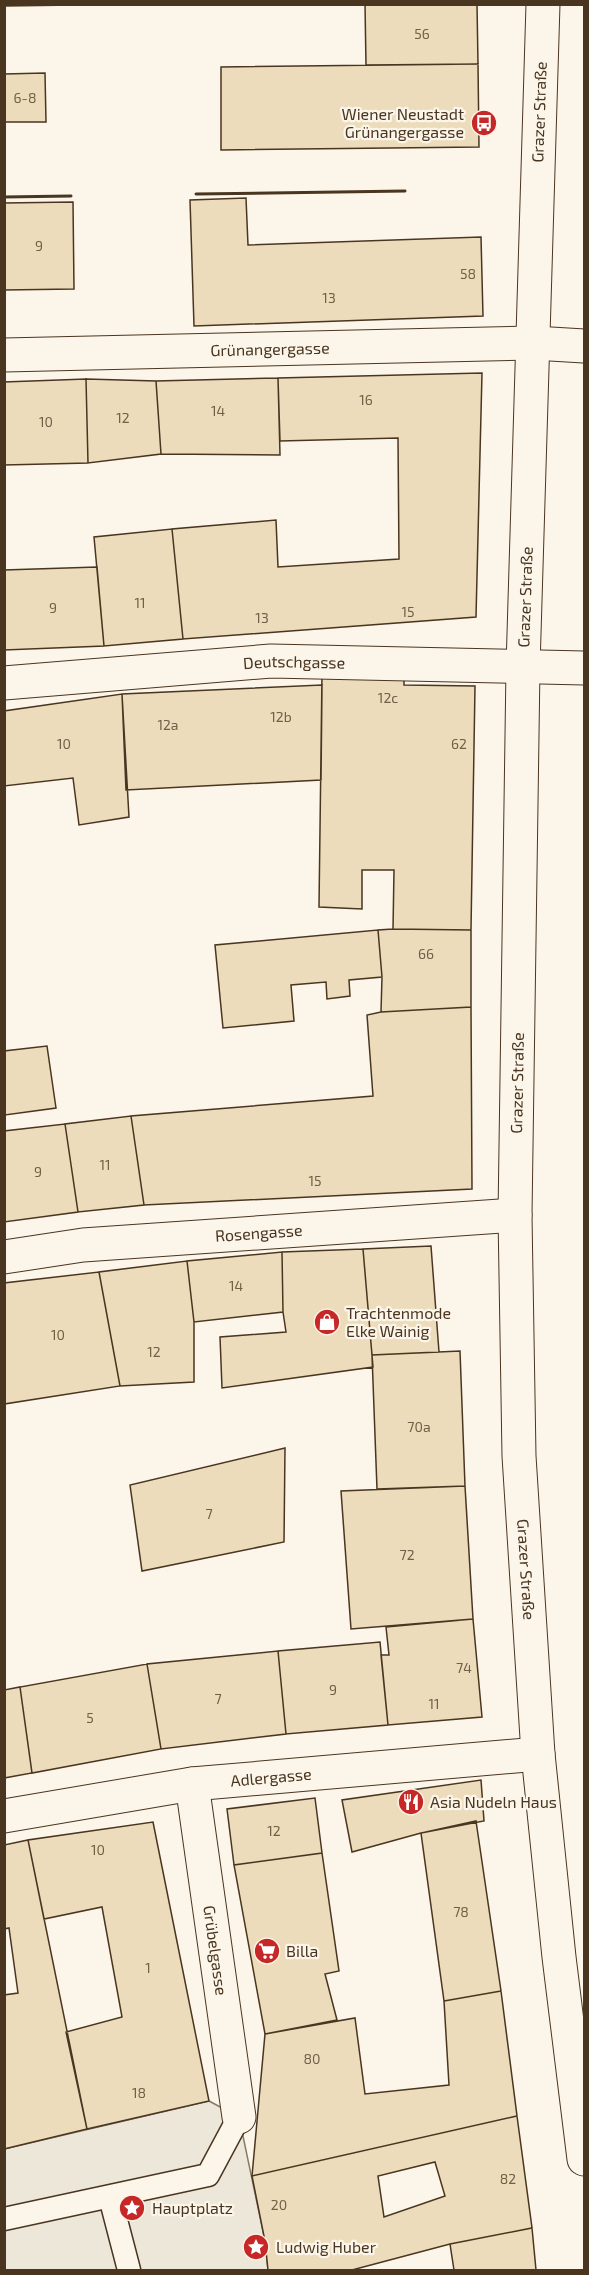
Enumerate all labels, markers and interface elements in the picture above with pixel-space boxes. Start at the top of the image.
house number: 56 [414,25,430,42]
street label: Grazer Straße [527,61,550,163]
house number: 6-8 [14,89,36,106]
place label: Wiener Neustadt Grünangergasse [341,104,464,141]
bus stop icon: Wiener Neustadt Grünangergasse [469,108,499,138]
house number: 9 [35,237,43,254]
house number: 58 [460,265,476,282]
house number: 13 [322,289,336,306]
street label: Grünangergasse [210,338,330,359]
house number: 16 [359,391,373,408]
house number: 14 [211,402,225,419]
house number: 12 [116,409,130,426]
house number: 10 [39,413,53,430]
street label: Grazer Straße [513,546,536,648]
house number: 11 [134,594,146,611]
house number: 9 [49,599,57,616]
house number: 15 [401,603,415,620]
house number: 13 [255,609,269,626]
street label: Deutschgasse [242,651,345,672]
house number: 12c [378,689,398,706]
house number: 12b [270,708,292,725]
house number: 12a [157,716,179,733]
house number: 10 [57,735,71,752]
house number: 62 [451,735,467,752]
house number: 66 [418,945,434,962]
street label: Grazer Straße [506,1032,527,1134]
house number: 11 [99,1156,111,1173]
house number: 9 [34,1163,42,1180]
house number: 15 [308,1172,322,1189]
street label: Rosengasse [214,1220,303,1245]
house number: 14 [229,1277,243,1294]
place label: Trachtenmode Elke Wainig [346,1303,451,1340]
shop icon: Trachtenmode Elke Wainig [312,1307,342,1337]
house number: 10 [51,1326,65,1343]
house number: 12 [147,1343,161,1360]
house number: 70a [407,1418,431,1435]
house number: 7 [205,1505,213,1522]
street label: Grazer Straße [514,1518,539,1621]
house number: 72 [399,1546,415,1563]
house number: 74 [456,1659,472,1676]
house number: 9 [329,1681,337,1698]
house number: 7 [214,1690,222,1707]
house number: 11 [428,1695,440,1712]
house number: 5 [86,1709,94,1726]
street label: Adlergasse [230,1764,312,1790]
restaurant icon: Asia Nudeln Haus [396,1787,426,1817]
place label: Asia Nudeln Haus [430,1792,557,1811]
house number: 12 [267,1822,281,1839]
house number: 10 [91,1841,105,1858]
house number: 78 [453,1903,469,1920]
street label: Grübelgasse [200,1904,232,1996]
supermarket icon: Billa [252,1936,282,1966]
place label: Billa [286,1941,318,1960]
house number: 1 [145,1959,151,1976]
house number: 80 [304,2050,320,2067]
house number: 18 [132,2084,146,2101]
house number: 82 [500,2170,516,2187]
place icon: Hauptplatz [117,2193,147,2223]
house number: 20 [271,2196,287,2213]
place label: Hauptplatz [152,2198,233,2217]
place icon: Ludwig Huber [241,2232,271,2262]
place label: Ludwig Huber [276,2237,377,2256]

